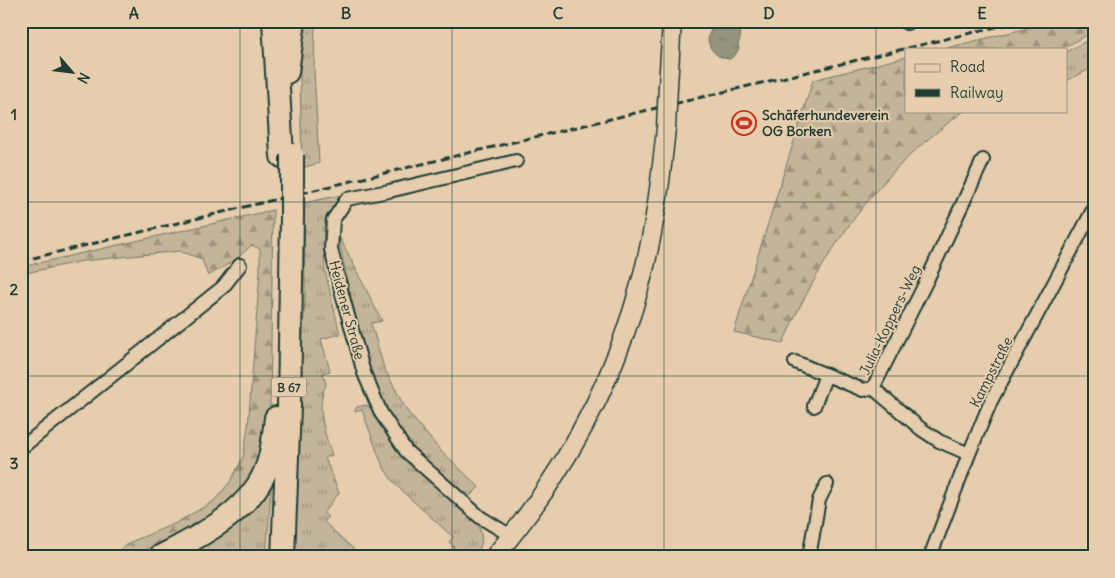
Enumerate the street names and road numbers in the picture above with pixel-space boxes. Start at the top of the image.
street label: Heidener Straße [325,258,369,362]
street label: Julia-Koppers-Weg [856,262,924,378]
street label: Kampstraße [966,334,1016,410]
road number: B 67 [272,378,306,397]

